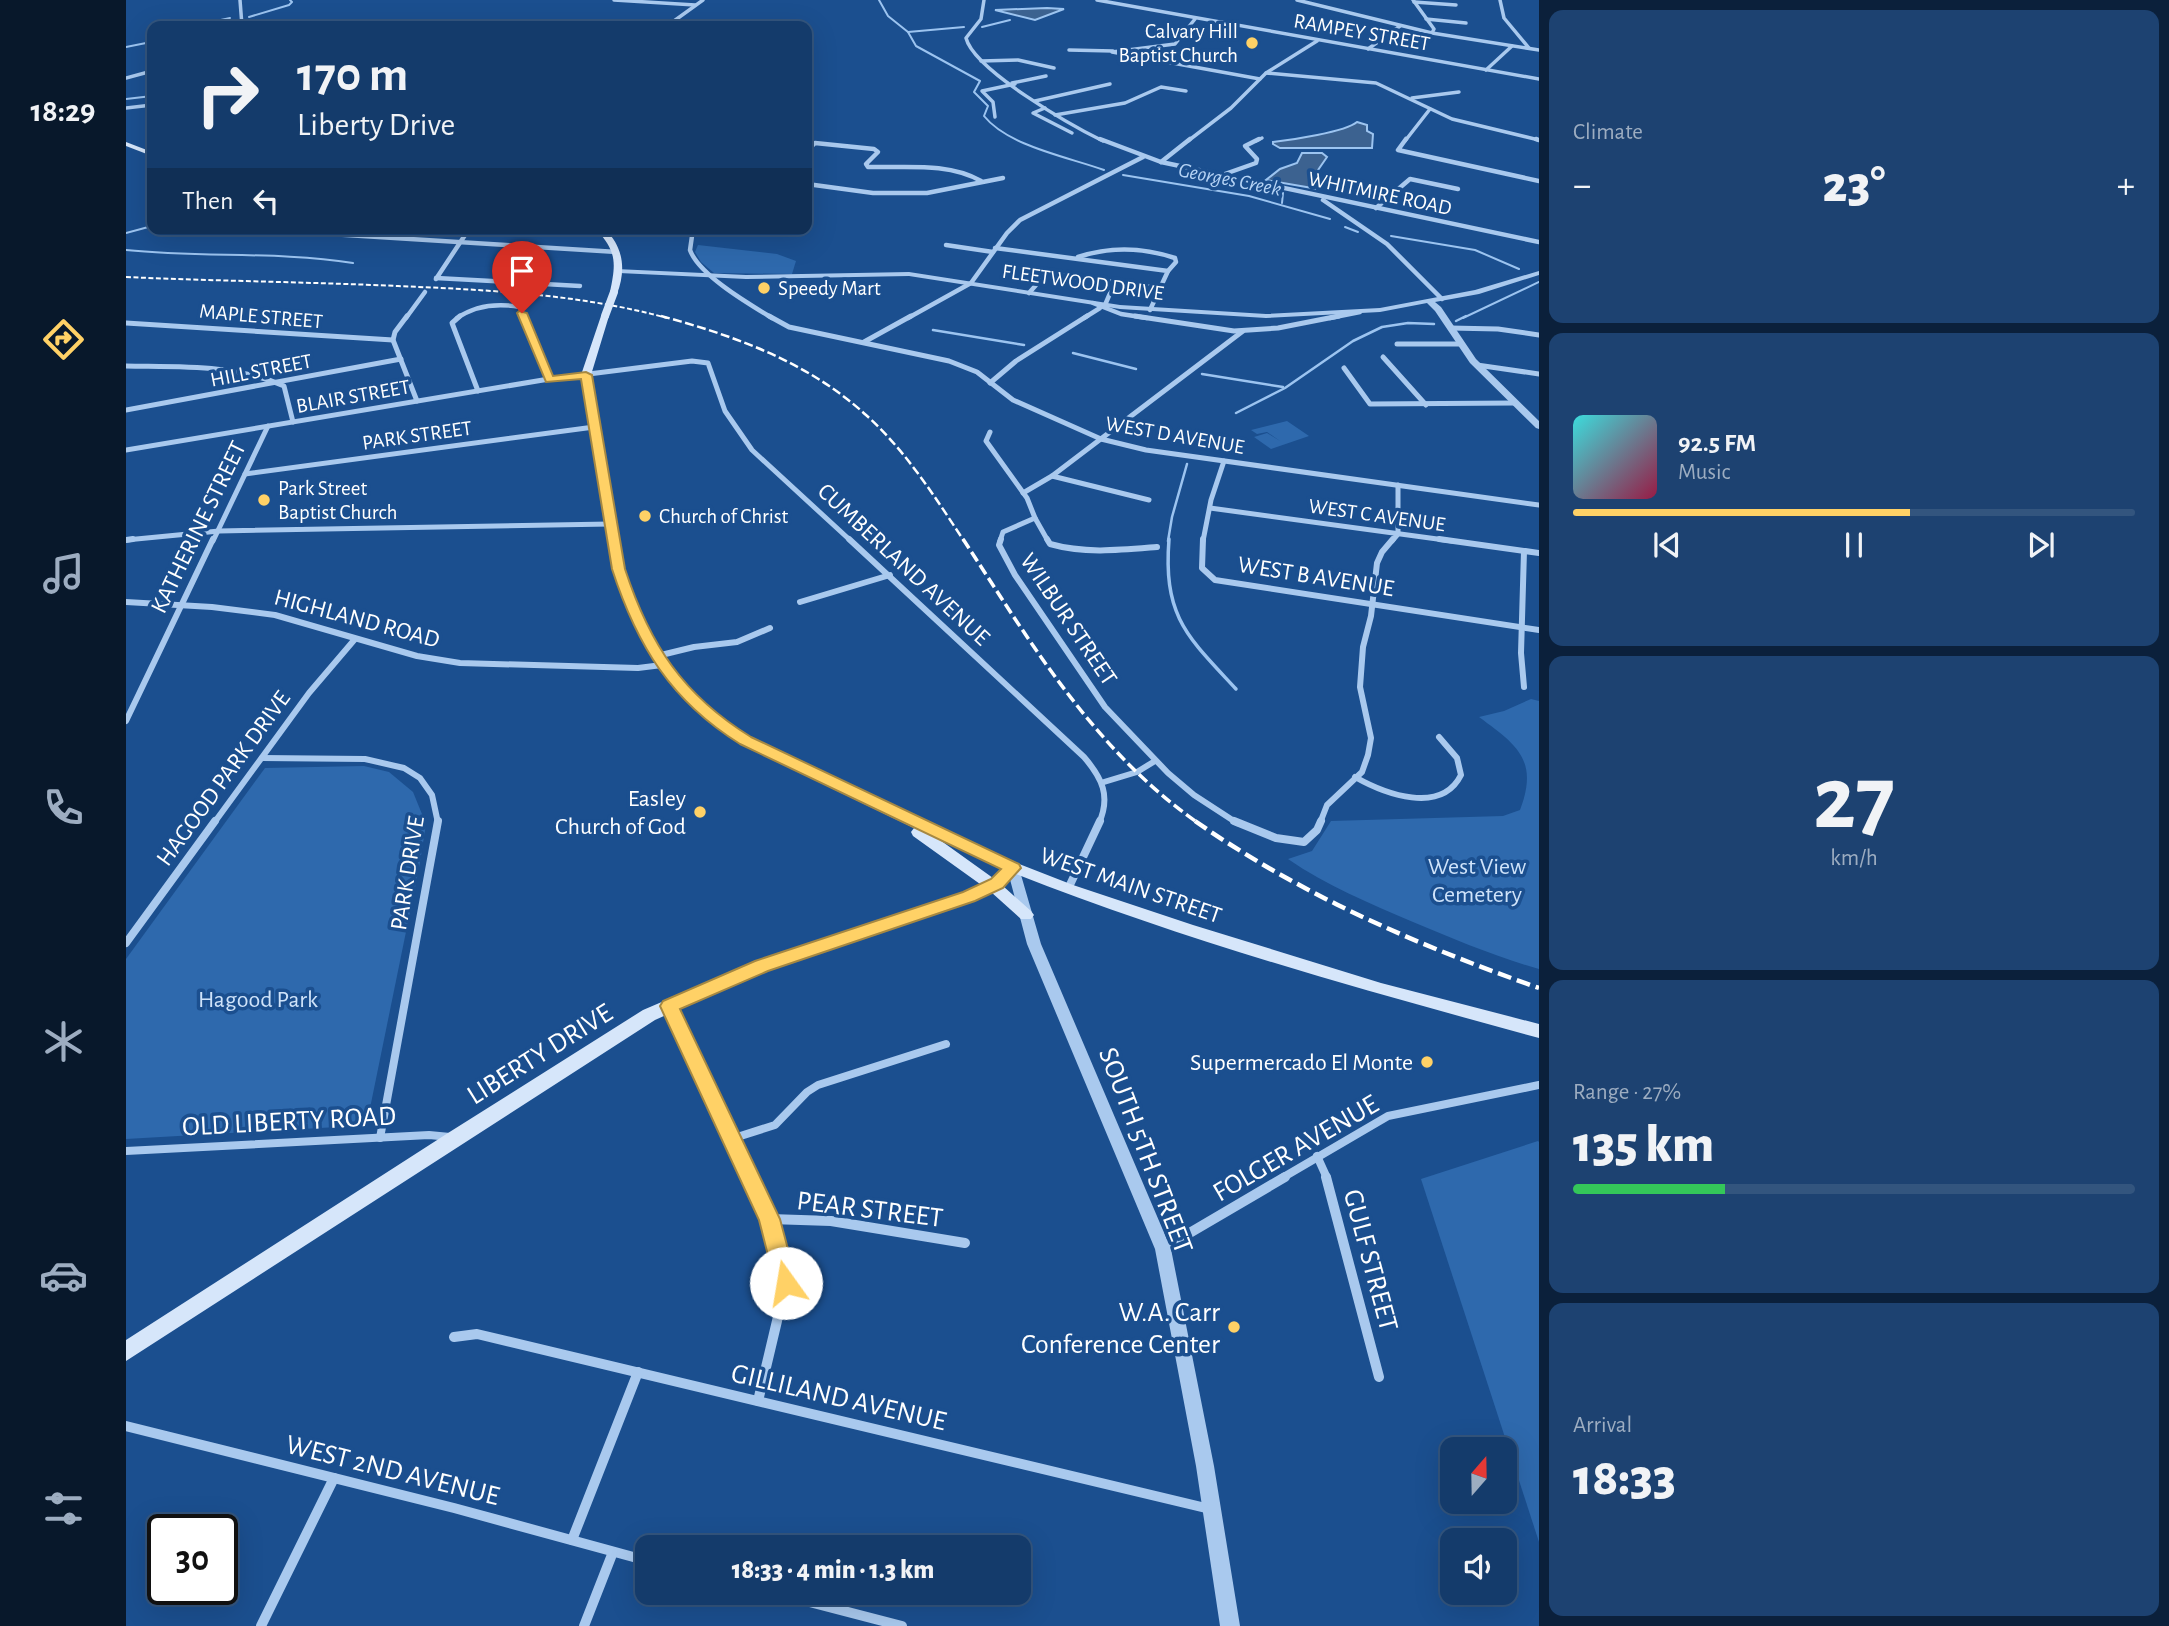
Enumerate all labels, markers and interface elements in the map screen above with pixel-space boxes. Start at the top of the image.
street label: RAMPEY STREET [1292,10,1432,55]
place label: Calvary Hill Baptist Church [1119,21,1238,66]
marker: Calvary Hill Baptist Church [1244,35,1260,51]
icon: right [182,49,273,140]
text: 170 m [297,51,408,100]
text: 18:29 [30,95,96,127]
text: Liberty Drive [297,109,455,141]
text: Climate [1573,121,1643,144]
water label: Georges Creek [1177,159,1283,200]
text: 23° [1823,159,1885,211]
text: − [1573,167,1591,205]
text: + [2117,167,2135,205]
street label: WHITMIRE ROAD [1306,168,1454,219]
icon: left [247,182,285,220]
text: Then [182,188,233,214]
pin [492,241,552,313]
icon: arrive [503,252,541,290]
street label: FLEETWOOD DRIVE [1001,261,1165,304]
place label: Speedy Mart [778,278,881,299]
marker: Speedy Mart [756,280,772,296]
street label: MAPLE STREET [198,301,324,332]
icon: directions [39,315,88,364]
street label: HILL STREET [209,350,314,391]
street label: BLAIR STREET [295,376,412,417]
street label: WEST D AVENUE [1104,413,1246,458]
street label: PARK STREET [361,417,473,454]
text: 92.5 FM [1678,430,1756,456]
street label: KATHERINE STREET [147,437,251,617]
text: Music [1678,461,1730,484]
place label: Park Street Baptist Church [278,478,398,523]
street label: CUMBERLAND AVENUE [813,479,994,651]
marker: Park Street Baptist Church [256,492,272,508]
street label: WEST C AVENUE [1307,496,1447,535]
place label: Church of Christ [659,506,789,527]
marker: Church of Christ [637,508,653,524]
icon: previous [1648,526,1686,564]
icon: pause [1835,526,1873,564]
icon: next [2022,526,2060,564]
icon: music [39,549,88,598]
street label: WILBUR STREET [1015,549,1121,690]
street label: WEST B AVENUE [1236,553,1396,601]
street label: HIGHLAND ROAD [271,585,442,653]
street label: HAGOOD PARK DRIVE [152,686,295,871]
text: 27 [1813,754,1895,845]
icon: phone [39,783,88,832]
place label: Easley Church of God [555,787,686,839]
marker: Easley Church of God [692,804,708,820]
street label: PARK DRIVE [387,814,429,932]
street label: WEST MAIN STREET [1037,844,1225,928]
text: km/h [1830,847,1878,870]
park label: West View Cemetery [1428,855,1526,907]
park label: Hagood Park [198,988,318,1012]
street label: LIBERTY DRIVE [463,999,618,1110]
icon: climate [39,1017,88,1066]
street label: SOUTH 5TH STREET [1093,1044,1197,1258]
place label: Supermercado El Monte [1190,1051,1413,1075]
marker: Supermercado El Monte [1419,1054,1435,1070]
text: Range · 27% [1573,1081,1681,1104]
street label: FOLGER AVENUE [1208,1090,1384,1207]
street label: OLD LIBERTY ROAD [181,1102,397,1142]
text: 135 km [1573,1119,1714,1171]
street label: PEAR STREET [795,1187,945,1233]
street label: GULF STREET [1338,1187,1402,1335]
position arrow [749,1246,823,1320]
icon: car [39,1251,88,1300]
place label: W.A. Carr Conference Center [1021,1299,1220,1359]
marker: W.A. Carr Conference Center [1226,1319,1242,1335]
street label: GILLILAND AVENUE [728,1360,949,1436]
text: Arrival [1573,1414,1632,1437]
street label: WEST 2ND AVENUE [283,1431,502,1511]
north arrow [1440,1437,1517,1514]
map controls [1440,1437,1517,1605]
text: 18:33 [1573,1452,1676,1504]
icon: filters [39,1484,88,1533]
speed limit sign: 30 [147,1514,238,1605]
button: sound [1440,1528,1517,1605]
text: 18:33 · 4 min · 1.3 km [732,1557,934,1583]

